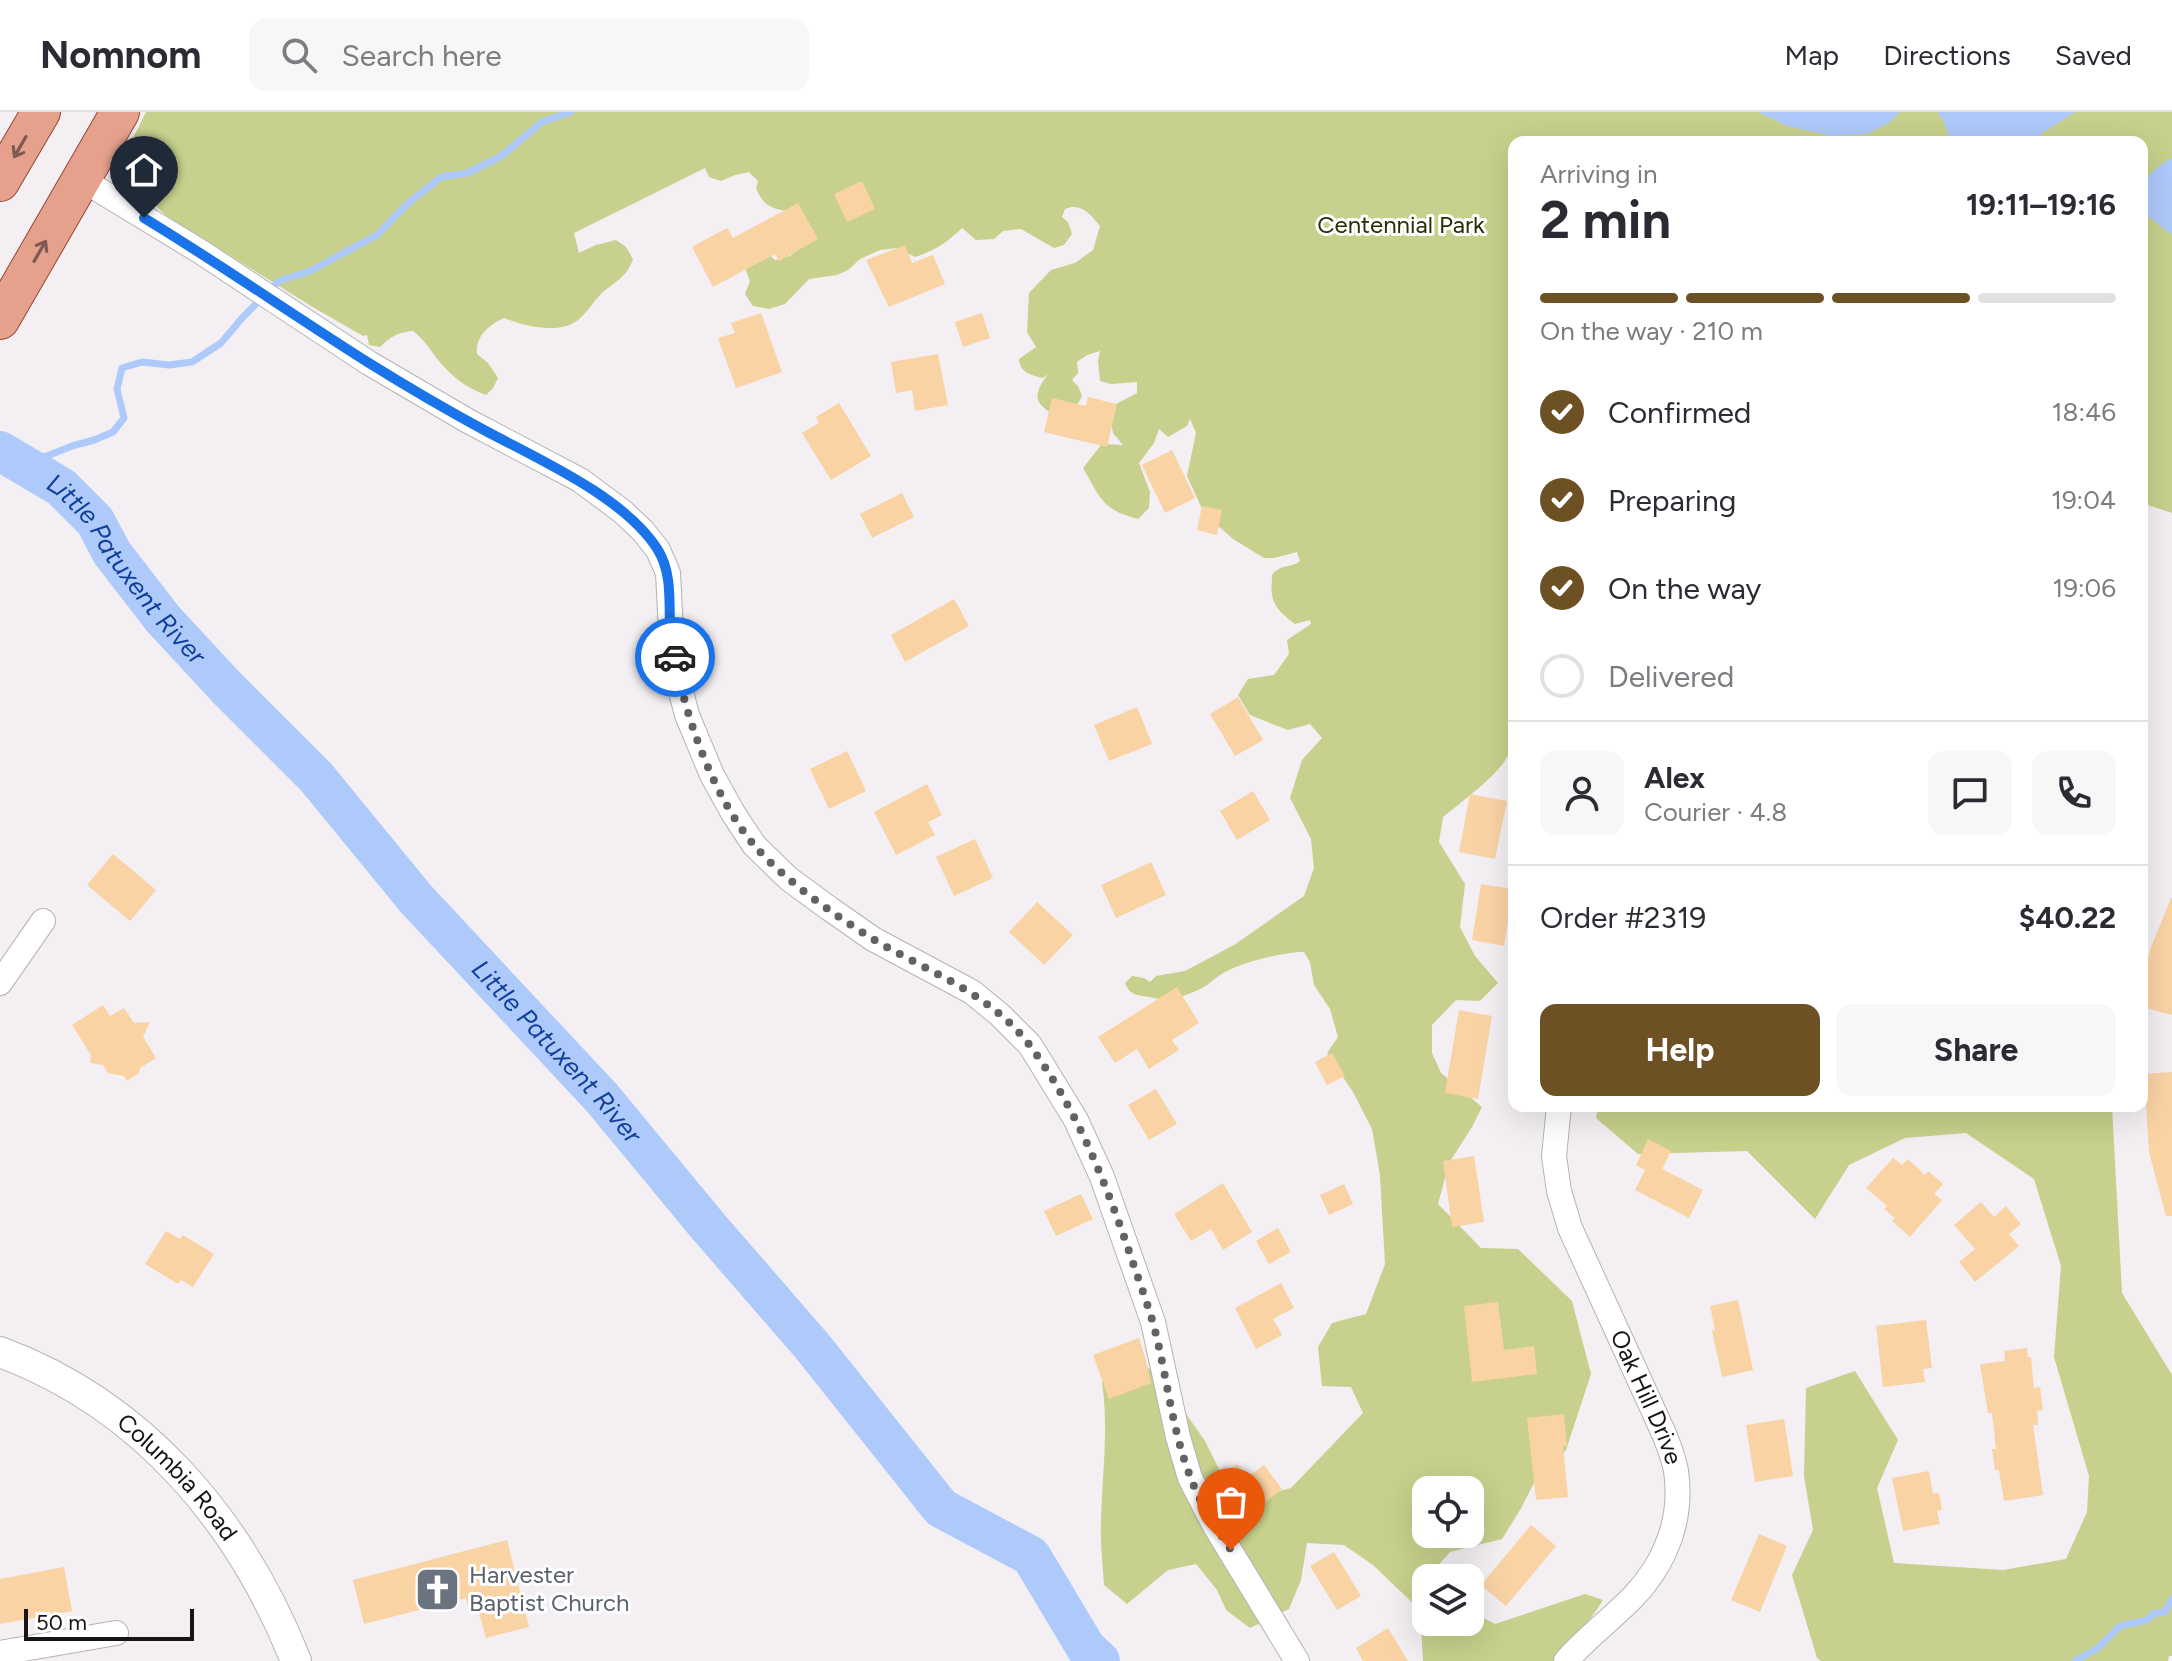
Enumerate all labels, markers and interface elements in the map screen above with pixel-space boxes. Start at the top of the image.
search box [249,19,809,91]
text: Nomnom [40,32,201,78]
icon: search [277,33,321,77]
text: Search here [341,37,502,74]
text: Map [1785,38,1839,72]
text: Directions [1883,38,2011,72]
text: Saved [2055,38,2132,72]
one-way arrow [12,135,28,158]
pin [110,136,178,218]
icon: home [122,148,166,192]
text: Arriving in [1540,158,1658,190]
text: 19:11–19:16 [1966,186,2116,223]
text: 2 min [1540,189,1671,251]
park label: Centennial Park [1317,210,1485,239]
one-way arrow [32,240,48,263]
text: On the way · 210 m [1540,315,1763,347]
icon: check [1540,390,1584,434]
text: Confirmed [1608,394,1751,431]
text: 18:46 [2052,396,2116,428]
water label: Little Patuxent River [41,466,214,672]
icon: check [1540,478,1584,522]
text: Preparing [1608,482,1736,519]
text: 19:04 [2051,484,2116,516]
icon: check [1540,566,1584,610]
text: On the way [1608,570,1761,607]
text: 19:06 [2053,572,2116,604]
courier [635,617,715,697]
icon: car [653,635,697,679]
text: Delivered [1608,658,1734,695]
button: person [1540,751,1624,835]
button: chat [1928,751,2012,835]
button: phone [2032,751,2116,835]
text: Alex [1644,759,1705,796]
text: Courier · 4.8 [1644,796,1787,828]
text: Order #2319 [1540,899,1706,936]
text: $40.22 [2019,899,2116,936]
water label: Little Patuxent River [465,953,649,1151]
button: Help [1540,1004,1820,1096]
button: Share [1836,1004,2116,1096]
street label: Oak Hill Drive [1605,1325,1689,1468]
street label: Columbia Road [112,1407,244,1546]
pin [1197,1468,1265,1550]
map controls [1412,1476,1484,1636]
button: locate [1412,1476,1484,1548]
icon: bag [1209,1480,1253,1524]
place label: Harvester Baptist Church [469,1560,630,1617]
button: layers [1412,1564,1484,1636]
church icon: Harvester Baptist Church [414,1565,462,1613]
scale bar [24,1605,194,1641]
text: 50 m [36,1609,87,1636]

